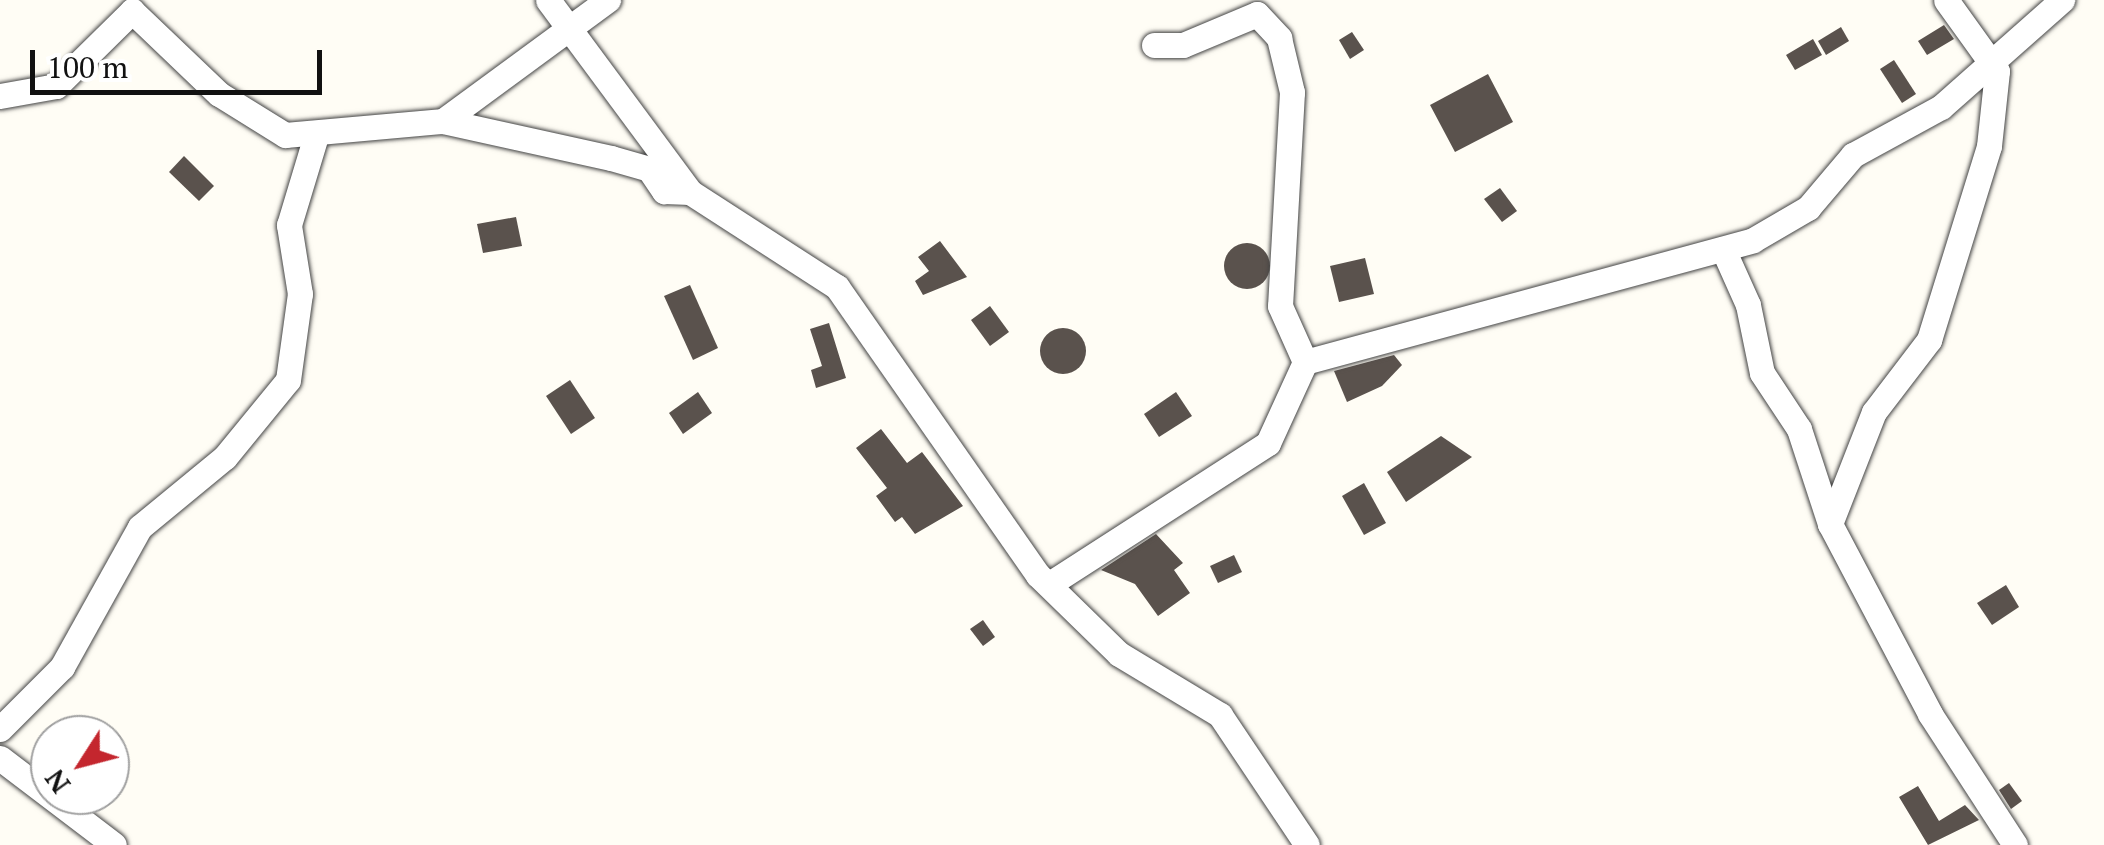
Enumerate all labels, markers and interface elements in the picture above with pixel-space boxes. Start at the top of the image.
scale bar [35,30,328,92]
text: 100 m [47,47,128,87]
north arrow [30,715,130,815]
text: N [36,762,78,801]

